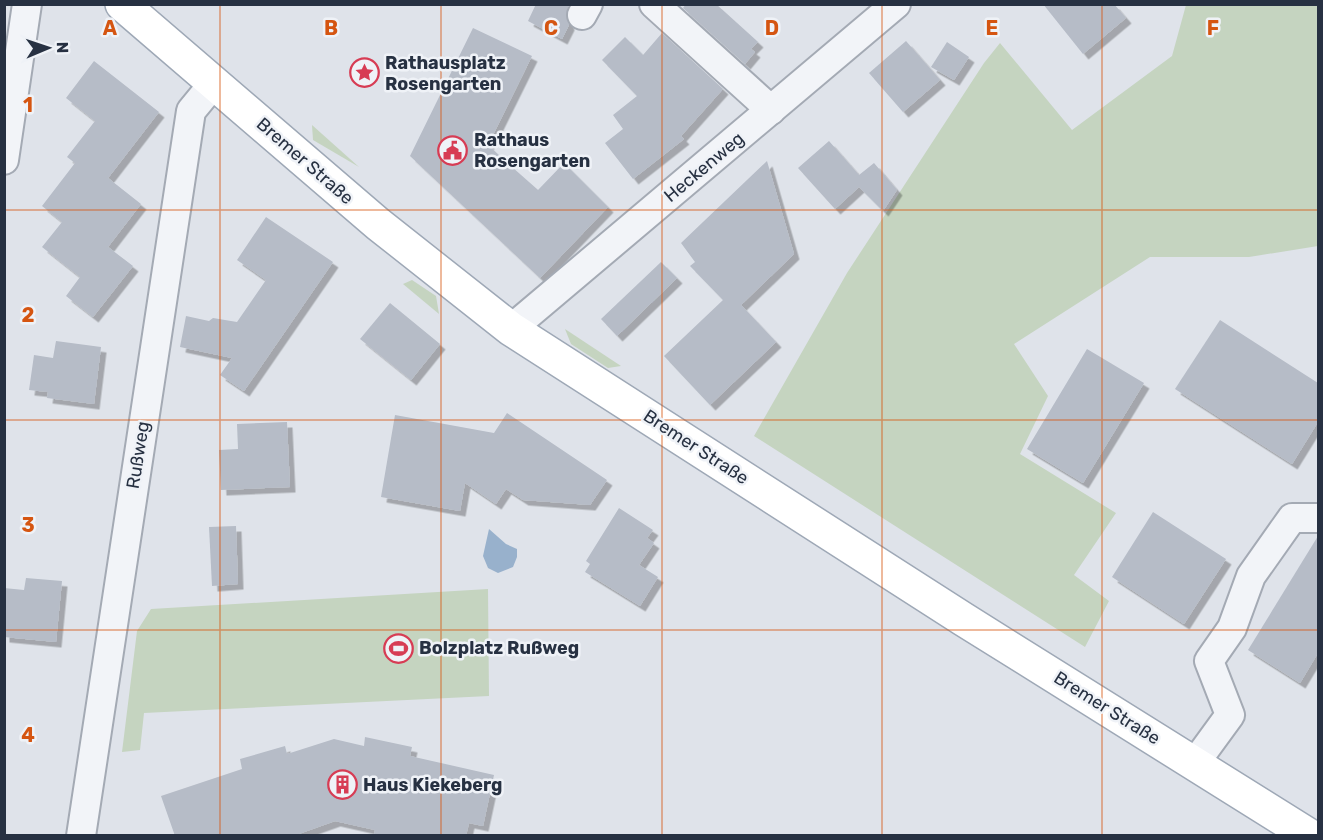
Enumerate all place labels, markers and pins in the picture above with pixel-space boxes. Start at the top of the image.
place label: Rathausplatz Rosengarten [385,52,506,95]
place icon: Rathausplatz Rosengarten [348,57,380,89]
place label: Rathaus Rosengarten [474,129,590,172]
public building icon: Rathaus Rosengarten [437,134,469,166]
sports icon: Bolzplatz Rußweg [382,632,414,664]
place label: Bolzplatz Rußweg [419,637,579,659]
building icon: Haus Kiekeberg [326,769,358,801]
place label: Haus Kiekeberg [363,774,502,796]

